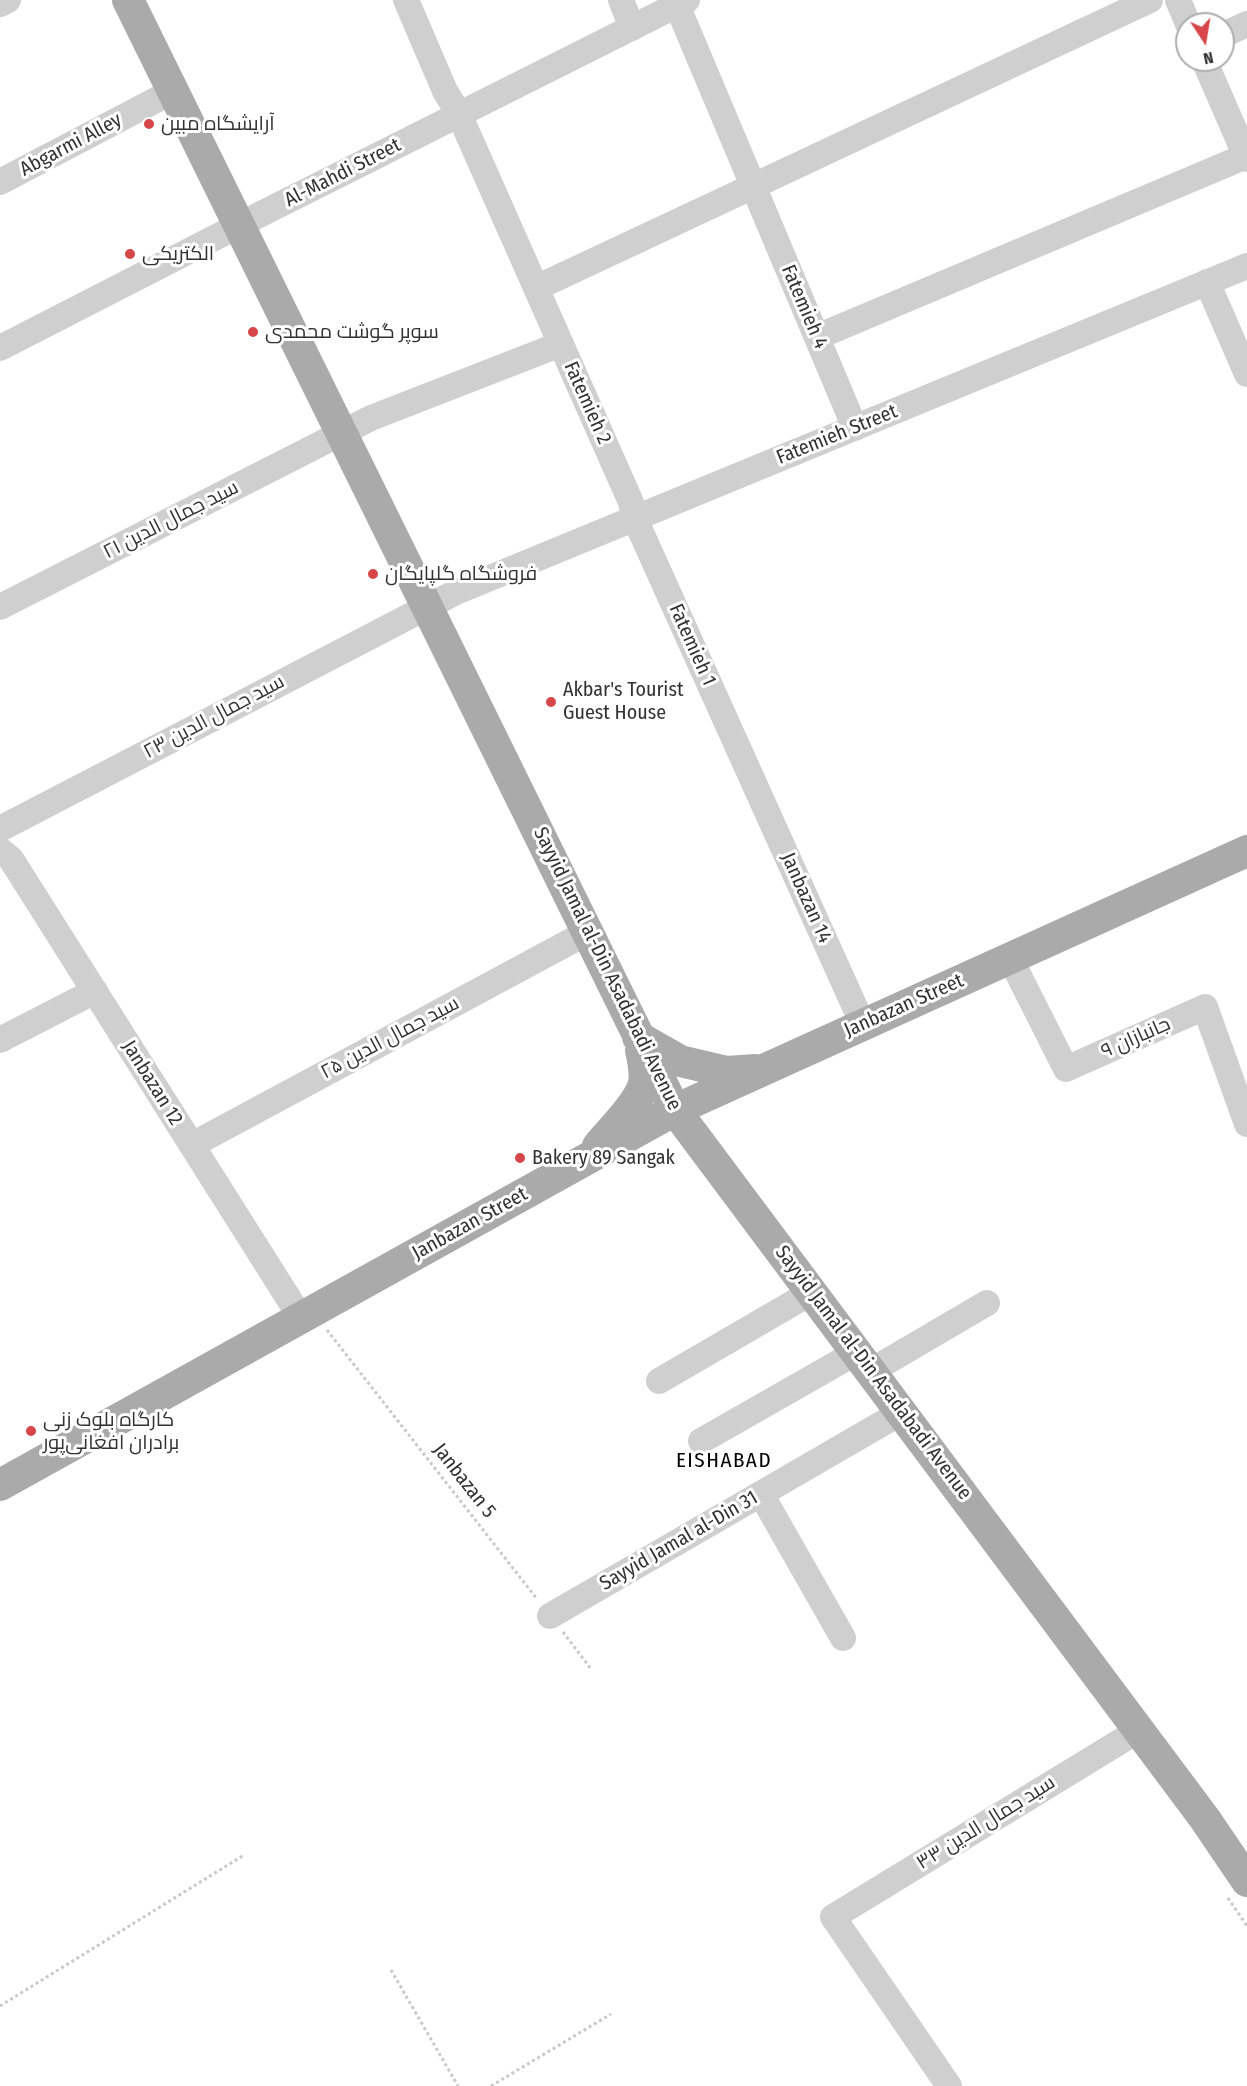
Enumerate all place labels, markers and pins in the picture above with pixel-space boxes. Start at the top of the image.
place label: آرایشگاه مبین [161,112,275,136]
marker: آرایشگاه مبین [142,117,156,131]
place label: الکتریکی [142,242,214,266]
marker: الکتریکی [123,247,137,261]
place label: سوپر گوشت محمدی [265,320,439,344]
marker: سوپر گوشت محمدی [246,325,260,339]
place label: فروشگاه گلپایگان [385,562,537,586]
marker: فروشگاه گلپایگان [366,567,380,581]
place label: Akbar's Tourist Guest House [563,678,683,725]
marker: Akbar's Tourist Guest House [544,695,558,709]
place label: Bakery 89 Sangak [532,1146,675,1170]
marker: Bakery 89 Sangak [513,1151,527,1165]
place label: کارگاه بلوک زنی برادران افغانی‌پور [43,1408,179,1455]
marker: کارگاه بلوک زنی برادران افغانی‌پور [24,1424,38,1438]

